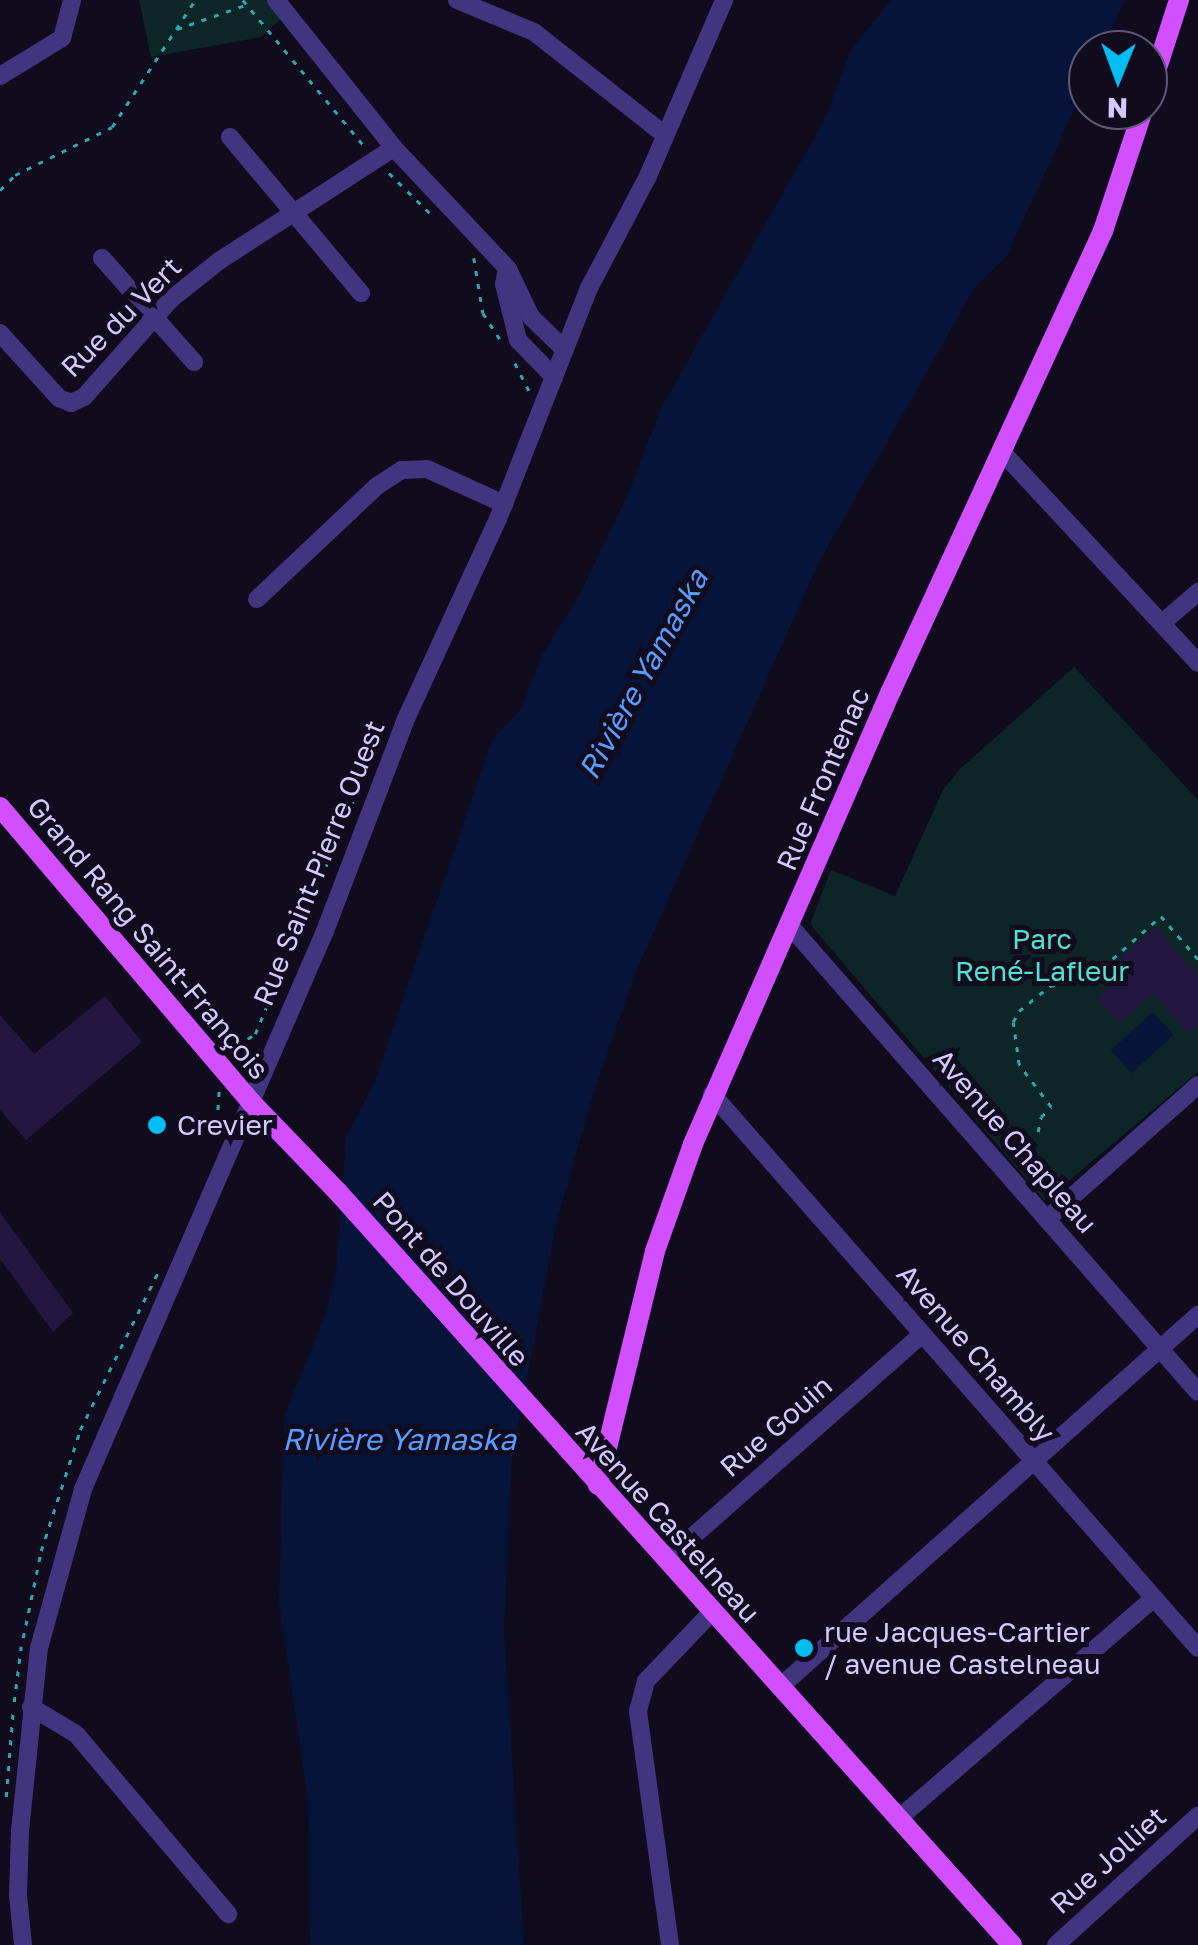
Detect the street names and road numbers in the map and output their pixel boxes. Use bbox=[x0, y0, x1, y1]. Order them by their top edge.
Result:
street label: Rue du Vert bbox=[54, 250, 188, 384]
street label: Rue Frontenac bbox=[769, 682, 877, 876]
street label: Rue Saint-Pierre Ouest bbox=[246, 715, 392, 1011]
street label: Grand Rang Saint-François bbox=[20, 790, 276, 1086]
street label: Avenue Chapleau bbox=[926, 1042, 1104, 1240]
street label: Pont de Douville bbox=[366, 1185, 536, 1373]
street label: Avenue Chambly bbox=[890, 1257, 1062, 1449]
street label: Rue Gouin bbox=[713, 1368, 839, 1484]
street label: Avenue Castelneau bbox=[569, 1415, 767, 1629]
street label: Rue Jolliet bbox=[1043, 1799, 1173, 1921]

